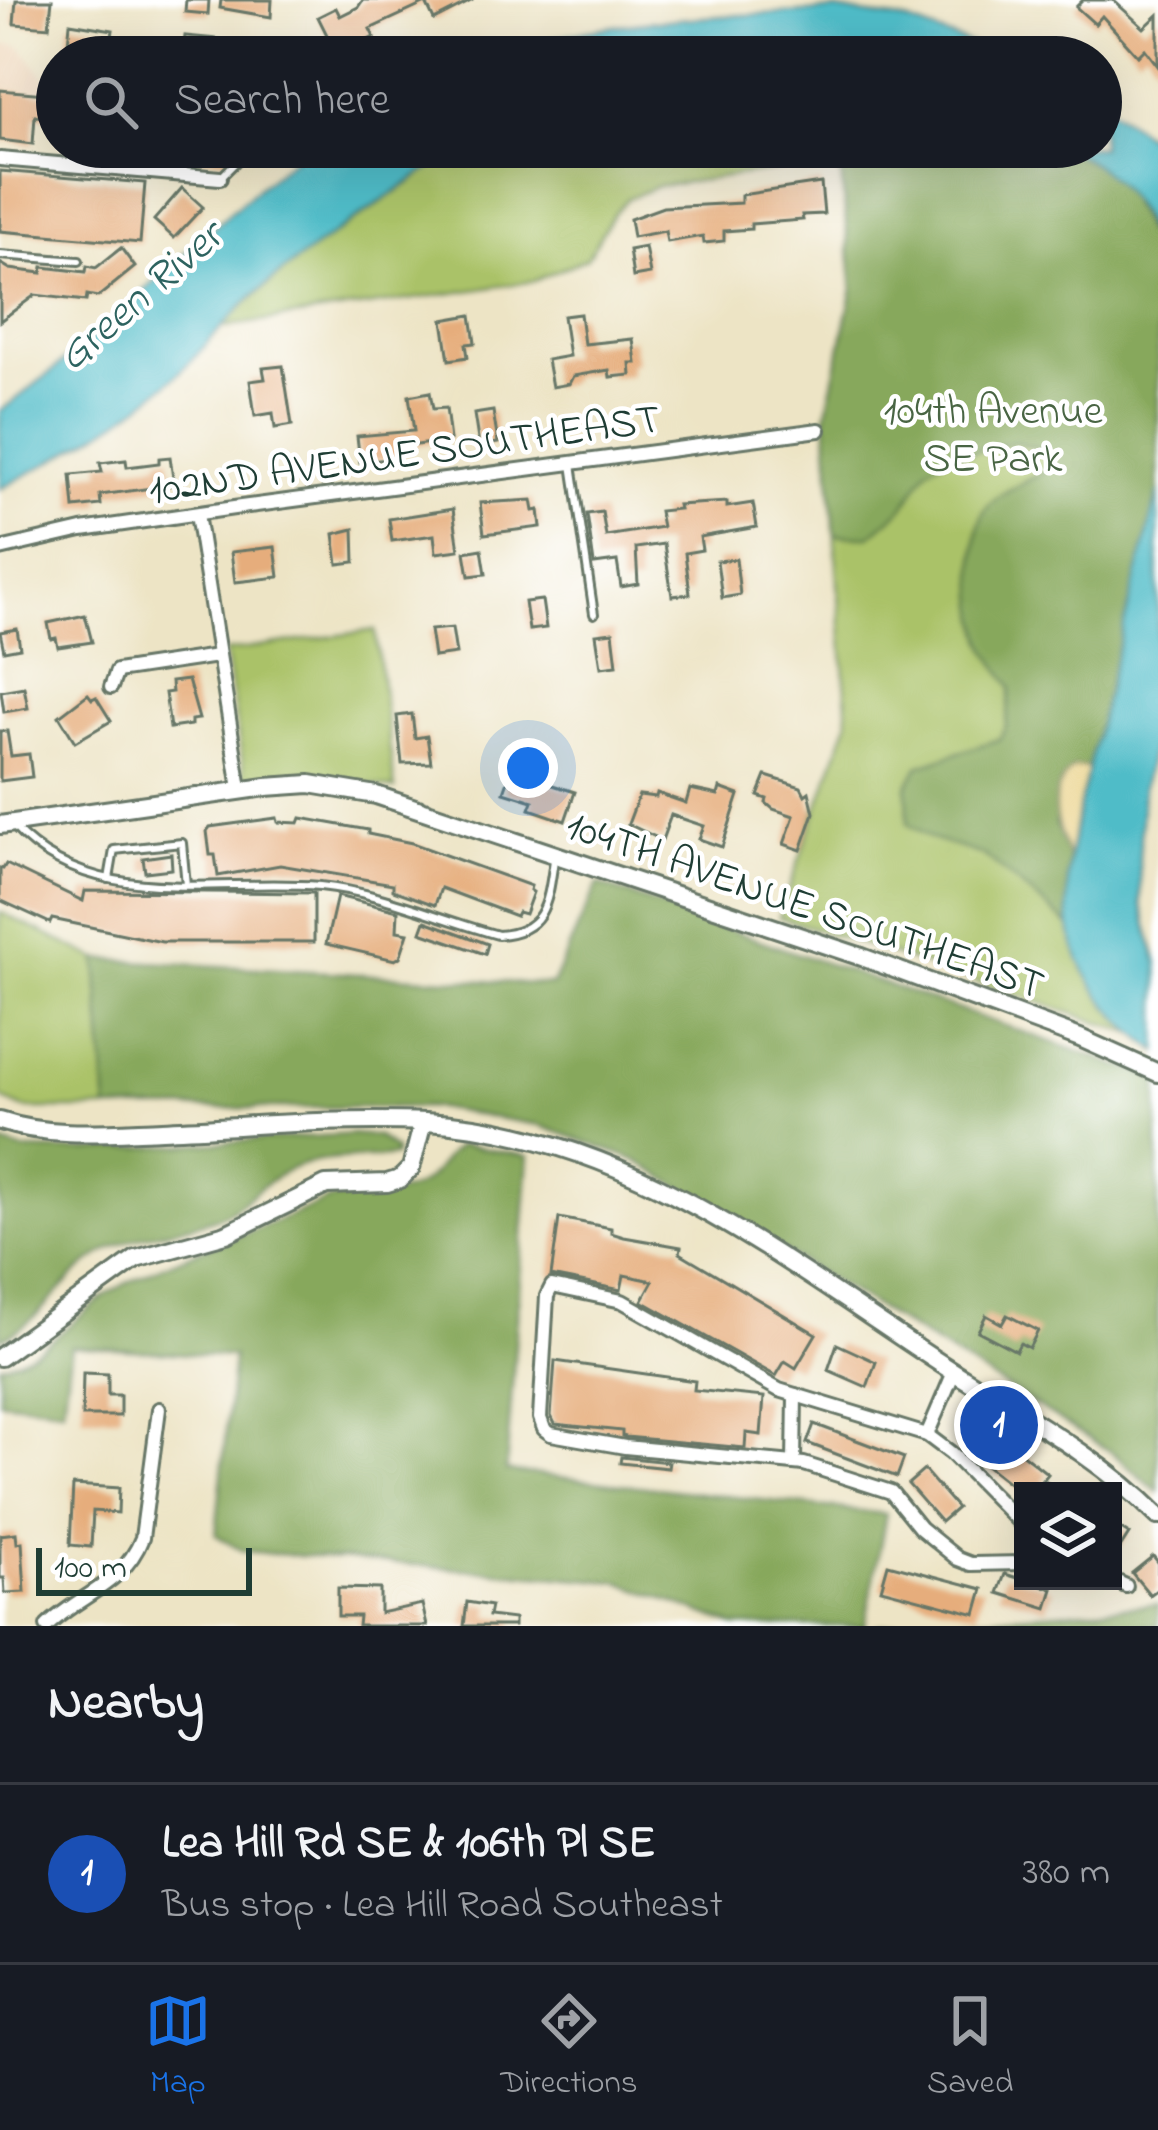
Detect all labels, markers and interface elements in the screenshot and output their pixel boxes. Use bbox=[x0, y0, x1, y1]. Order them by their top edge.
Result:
search box bbox=[36, 36, 1122, 168]
icon: search bbox=[78, 69, 144, 135]
text: Search here bbox=[174, 69, 390, 135]
water label: Green River bbox=[43, 203, 243, 389]
park label: 104th Avenue SE Park bbox=[884, 382, 1103, 491]
street label: 102ND AVENUE SOUTHEAST bbox=[145, 390, 664, 523]
your location bbox=[498, 738, 558, 798]
street label: 104TH AVENUE SOUTHEAST bbox=[557, 797, 1052, 1018]
pin: 1 bbox=[960, 1380, 1038, 1470]
map controls bbox=[1014, 1482, 1122, 1590]
button: layers bbox=[1014, 1482, 1122, 1590]
scale bar bbox=[36, 1542, 252, 1595]
text: 100 m bbox=[54, 1545, 127, 1593]
text: Nearby bbox=[48, 1667, 204, 1742]
text: Lea Hill Rd SE & 106th Pl SE bbox=[162, 1812, 655, 1878]
text: 1 bbox=[81, 1845, 93, 1902]
text: 380 m bbox=[1022, 1845, 1110, 1902]
text: Bus stop · Lea Hill Road Southeast bbox=[162, 1878, 723, 1935]
tab: Map bbox=[145, 1988, 211, 2108]
tab: Directions bbox=[500, 1988, 638, 2108]
tab: Saved bbox=[927, 1988, 1013, 2108]

